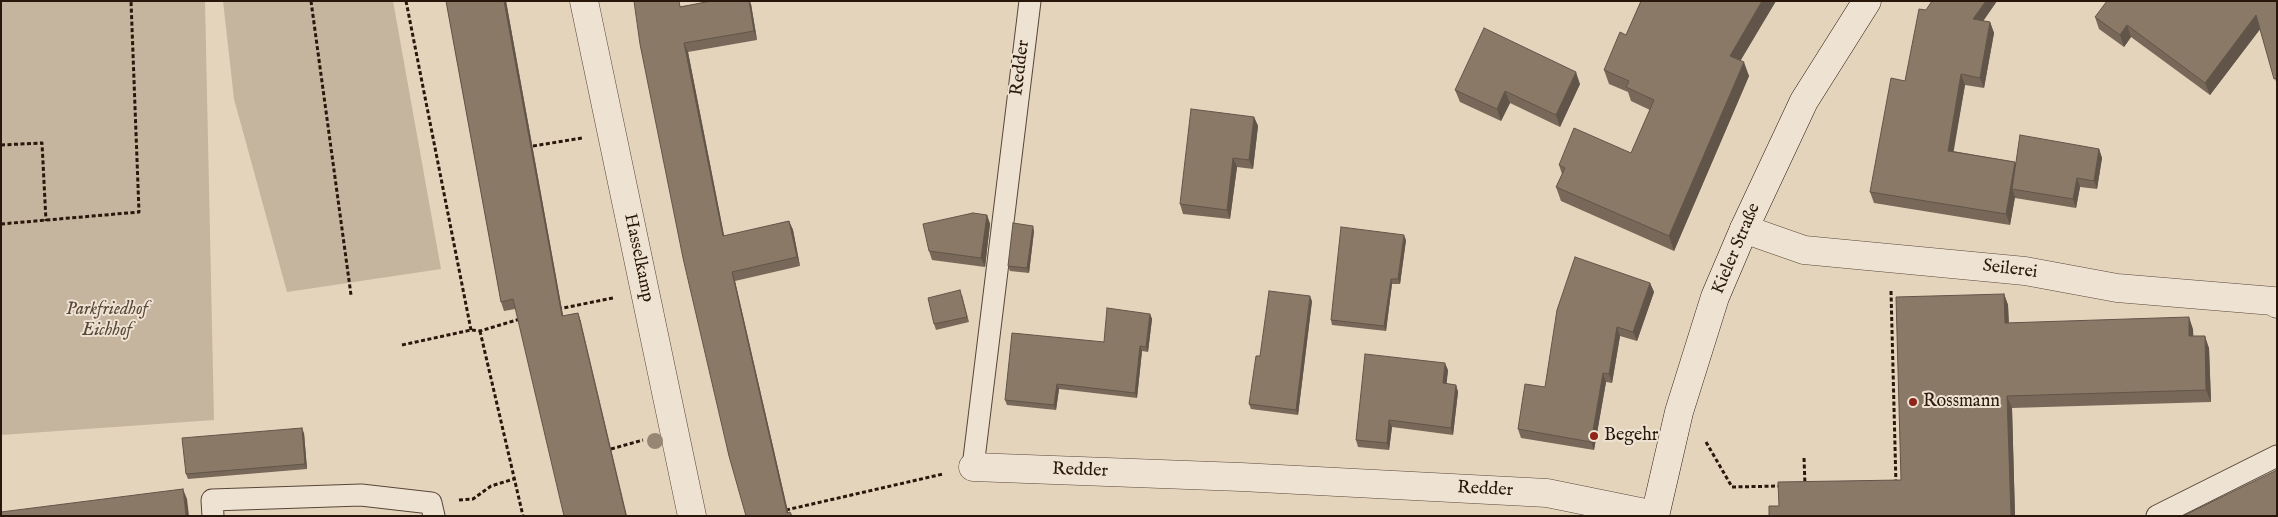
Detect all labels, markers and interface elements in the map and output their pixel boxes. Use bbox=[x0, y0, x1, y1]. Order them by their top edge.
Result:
street label: Redder bbox=[1007, 39, 1035, 97]
street label: Kieler Straße bbox=[1708, 200, 1766, 298]
street label: Hasselkamp bbox=[618, 212, 658, 304]
street label: Seilerei bbox=[1981, 256, 2039, 284]
park label: Parkfriedhof Eichhof bbox=[66, 299, 148, 342]
place label: Rossmann bbox=[1923, 391, 2000, 413]
marker: Rossmann bbox=[1907, 396, 1919, 408]
place label: Begehr bbox=[1604, 425, 1658, 447]
marker: Begehr bbox=[1588, 430, 1600, 442]
street label: Redder bbox=[1052, 459, 1108, 483]
street label: Redder bbox=[1457, 478, 1513, 502]

